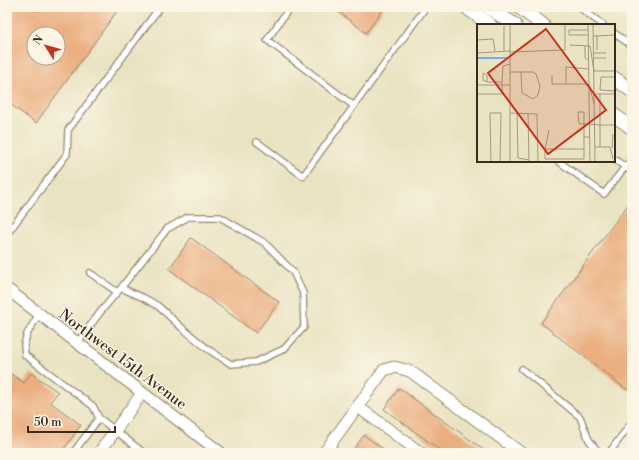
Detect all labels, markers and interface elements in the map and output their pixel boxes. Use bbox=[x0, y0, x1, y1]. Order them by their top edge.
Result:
inset map bbox=[477, 24, 615, 162]
north arrow bbox=[26, 26, 66, 66]
text: N bbox=[31, 33, 47, 48]
street label: Northwest 15th Avenue bbox=[55, 305, 190, 414]
scale bar bbox=[28, 408, 115, 434]
text: 50 m bbox=[34, 415, 62, 430]

